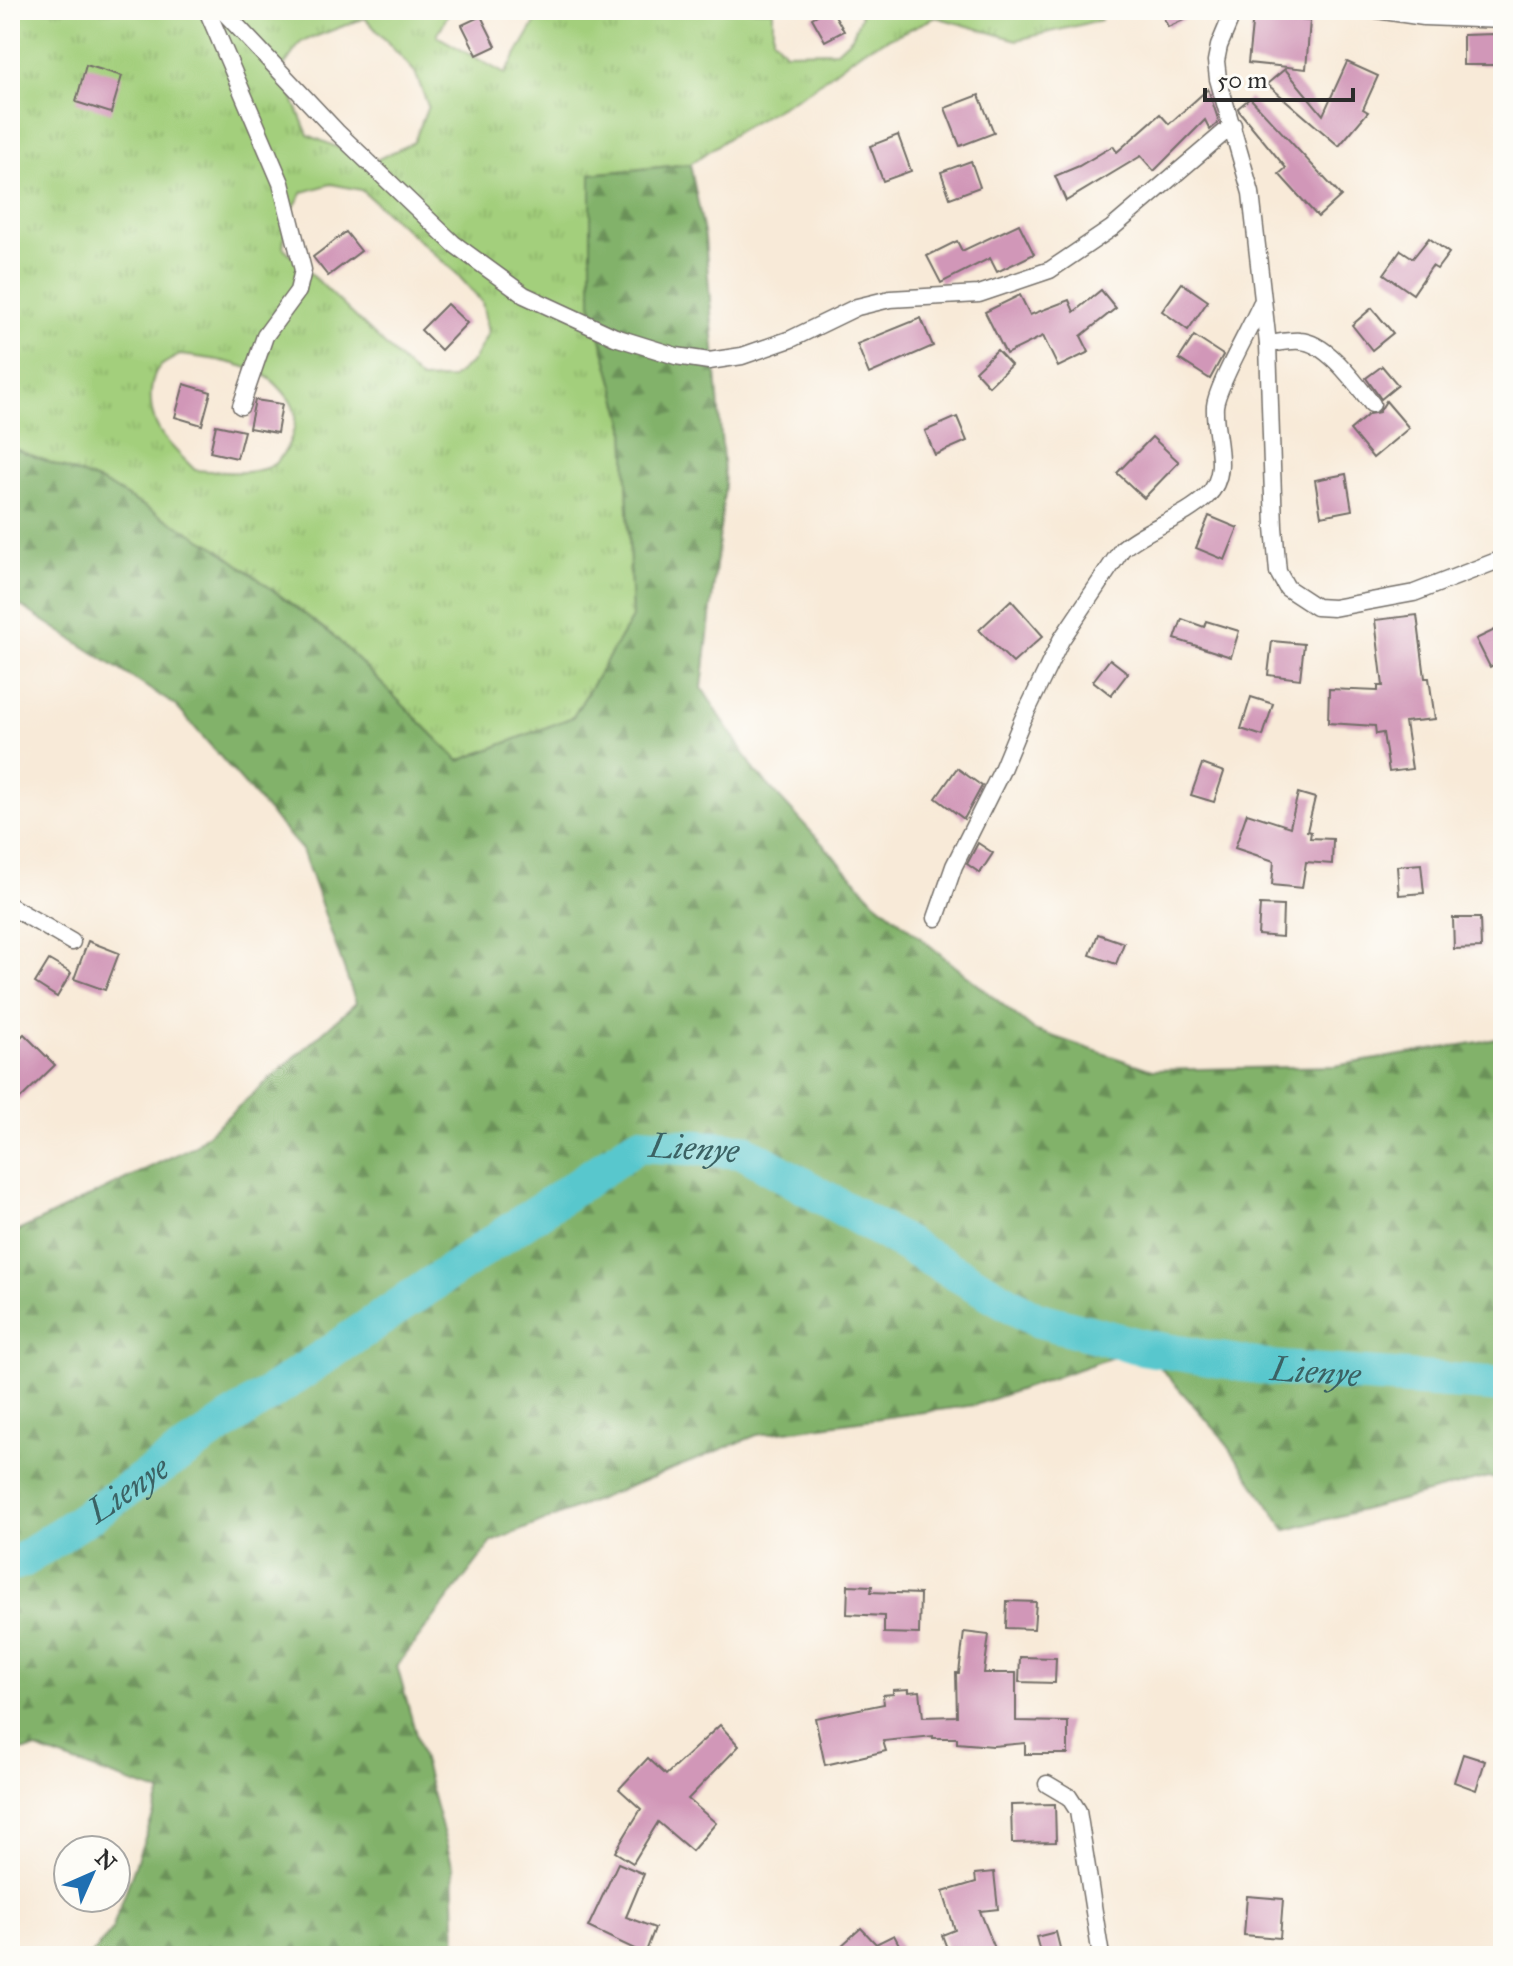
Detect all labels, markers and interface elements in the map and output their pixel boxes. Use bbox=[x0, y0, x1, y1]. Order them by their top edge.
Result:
scale bar bbox=[1205, 52, 1353, 102]
text: 50 m bbox=[1217, 65, 1267, 95]
water label: Lienye bbox=[646, 1124, 742, 1171]
water label: Lienye bbox=[1267, 1348, 1363, 1395]
water label: Lienye bbox=[77, 1446, 178, 1533]
north arrow bbox=[52, 1834, 132, 1914]
text: N bbox=[90, 1844, 122, 1877]

